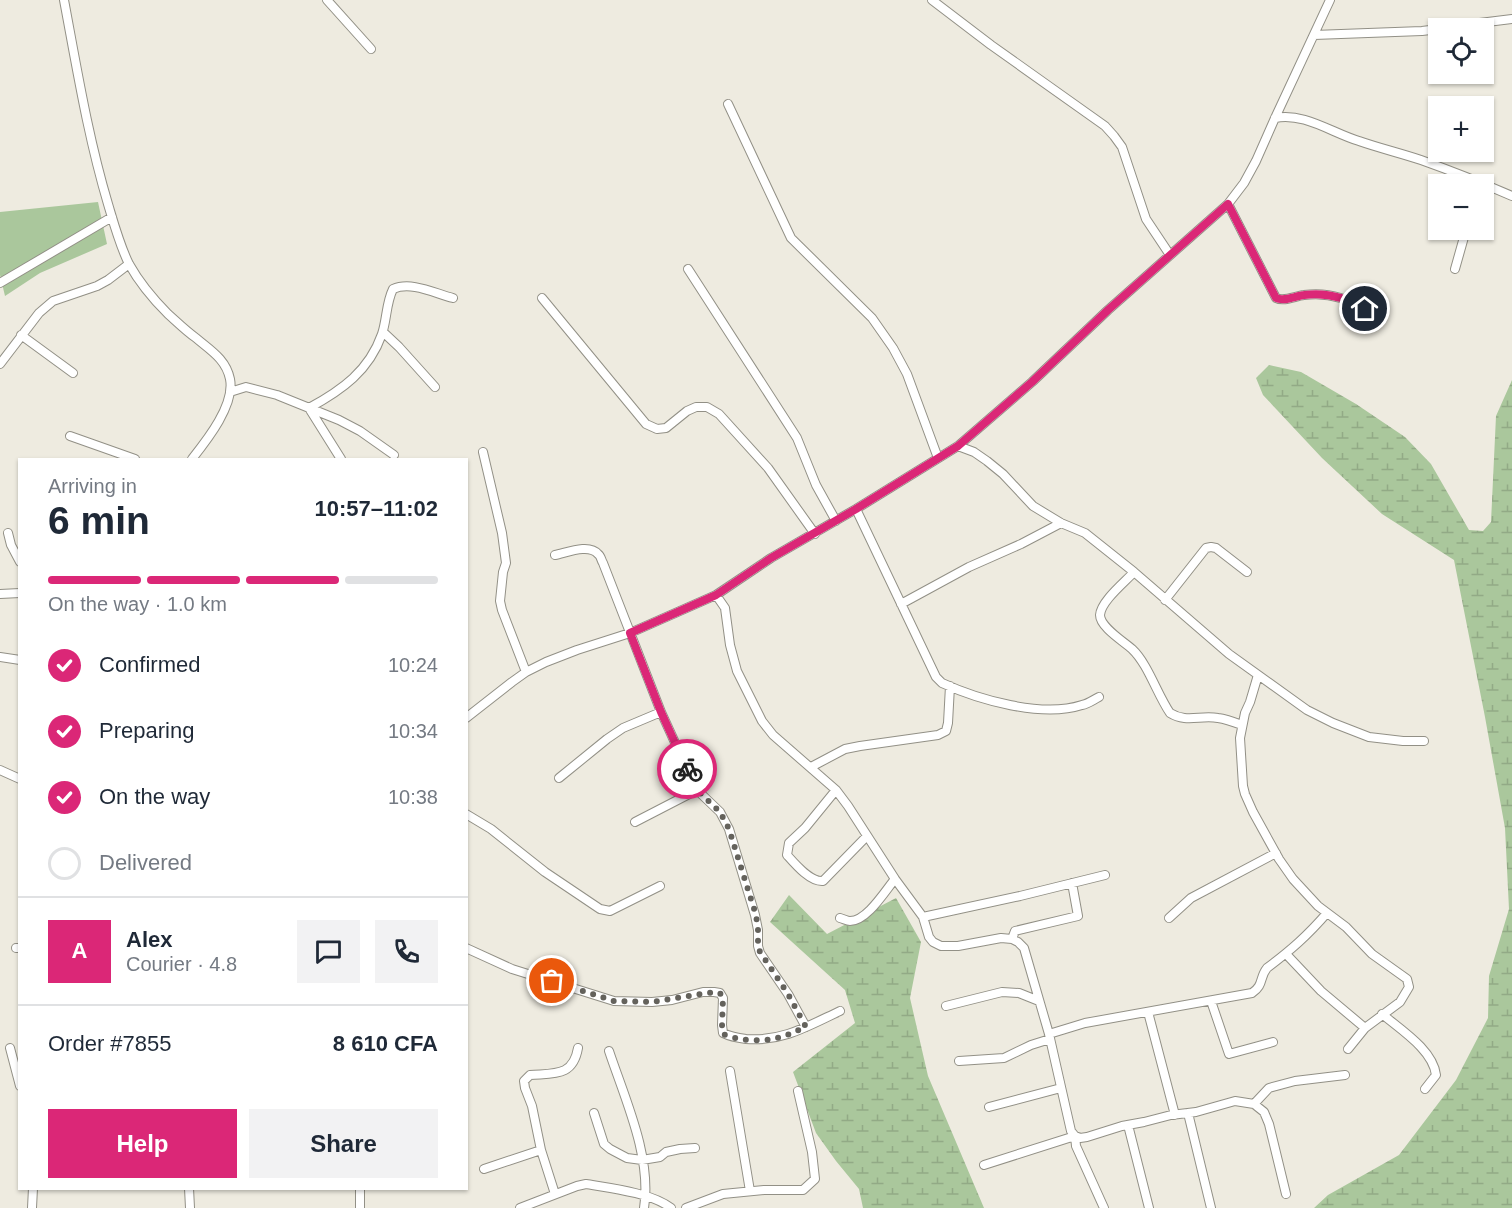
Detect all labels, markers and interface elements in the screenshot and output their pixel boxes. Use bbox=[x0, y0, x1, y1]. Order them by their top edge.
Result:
map controls bbox=[1428, 18, 1494, 240]
button: locate bbox=[1428, 18, 1494, 84]
button: + bbox=[1428, 96, 1494, 162]
button: − bbox=[1428, 174, 1494, 240]
pin bbox=[1339, 283, 1390, 334]
icon: home bbox=[1348, 292, 1381, 325]
text: Arriving in bbox=[48, 475, 137, 497]
text: 10:57–11:02 bbox=[314, 496, 438, 521]
text: 6 min bbox=[48, 499, 150, 542]
text: On the way · 1.0 km bbox=[48, 593, 227, 615]
icon: check bbox=[48, 649, 81, 682]
text: Confirmed bbox=[99, 652, 200, 677]
text: 10:24 bbox=[388, 654, 438, 676]
icon: check bbox=[48, 715, 81, 748]
text: Preparing bbox=[99, 718, 194, 743]
text: 10:34 bbox=[388, 720, 438, 742]
courier bbox=[657, 739, 717, 799]
icon: bike bbox=[671, 753, 704, 786]
icon: check bbox=[48, 781, 81, 814]
text: On the way bbox=[99, 784, 210, 809]
text: 10:38 bbox=[388, 786, 438, 808]
text: Delivered bbox=[99, 850, 192, 875]
button: chat bbox=[297, 920, 360, 983]
button: phone bbox=[375, 920, 438, 983]
text: Alex bbox=[126, 927, 172, 952]
text: A bbox=[72, 938, 87, 963]
text: Courier · 4.8 bbox=[126, 953, 237, 975]
pin bbox=[526, 955, 577, 1006]
icon: bag bbox=[535, 964, 568, 997]
text: Order #7855 bbox=[48, 1031, 172, 1056]
text: 8 610 CFA bbox=[333, 1031, 438, 1056]
button: Help bbox=[48, 1109, 237, 1178]
button: Share bbox=[249, 1109, 438, 1178]

